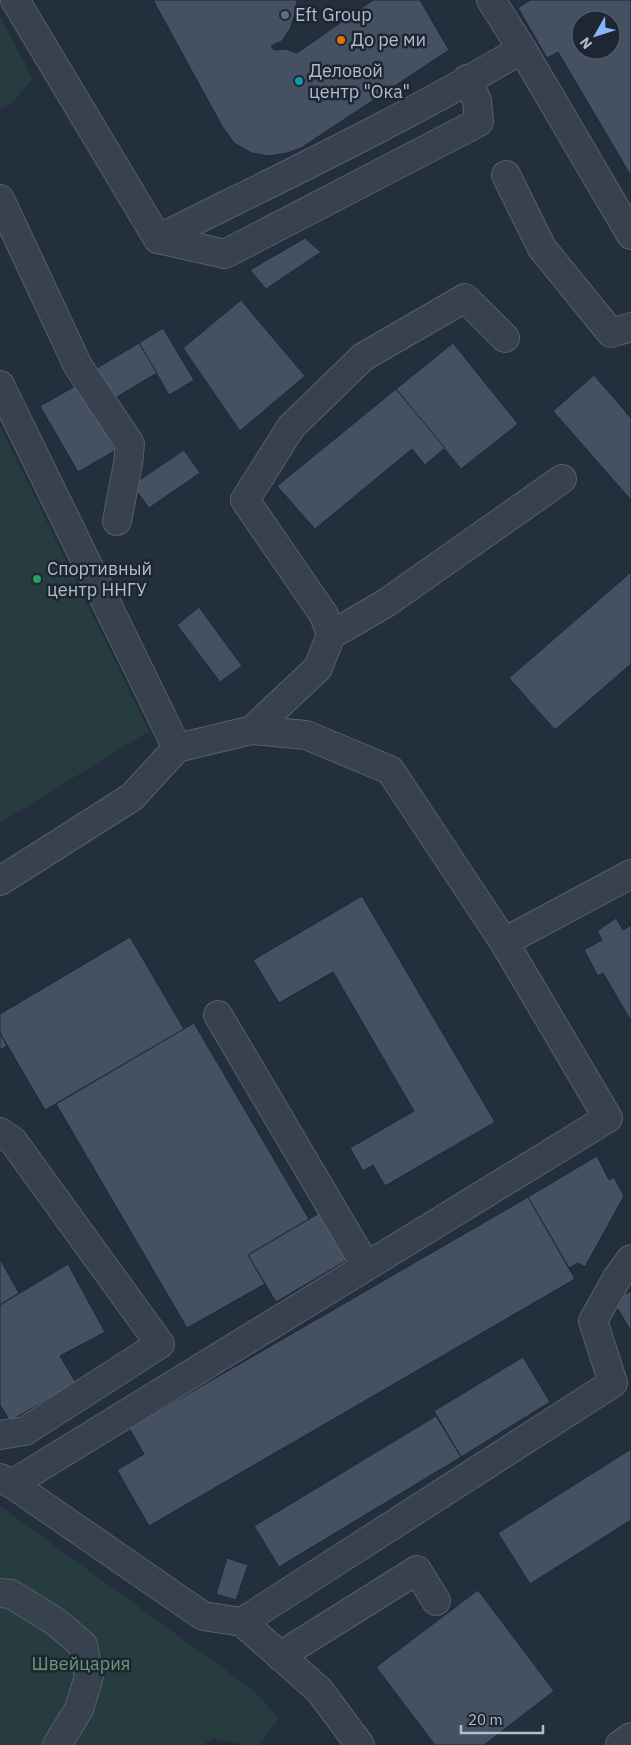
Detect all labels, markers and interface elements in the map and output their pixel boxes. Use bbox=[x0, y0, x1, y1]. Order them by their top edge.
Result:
place label: Eft Group bbox=[295, 3, 372, 26]
marker: Eft Group bbox=[279, 9, 291, 21]
north arrow bbox=[571, 10, 621, 60]
place label: До ре ми bbox=[351, 28, 426, 51]
marker: До ре ми bbox=[335, 34, 347, 46]
text: N bbox=[576, 34, 596, 53]
place label: Деловой центр "Ока" bbox=[309, 59, 410, 103]
marker: Деловой центр "Ока" bbox=[293, 75, 305, 87]
place label: Спортивный центр ННГУ bbox=[47, 557, 152, 601]
marker: Спортивный центр ННГУ bbox=[31, 573, 43, 585]
park label: Швейцария bbox=[32, 1652, 130, 1675]
scale bar bbox=[461, 1702, 544, 1734]
text: 20 m bbox=[468, 1710, 503, 1729]

